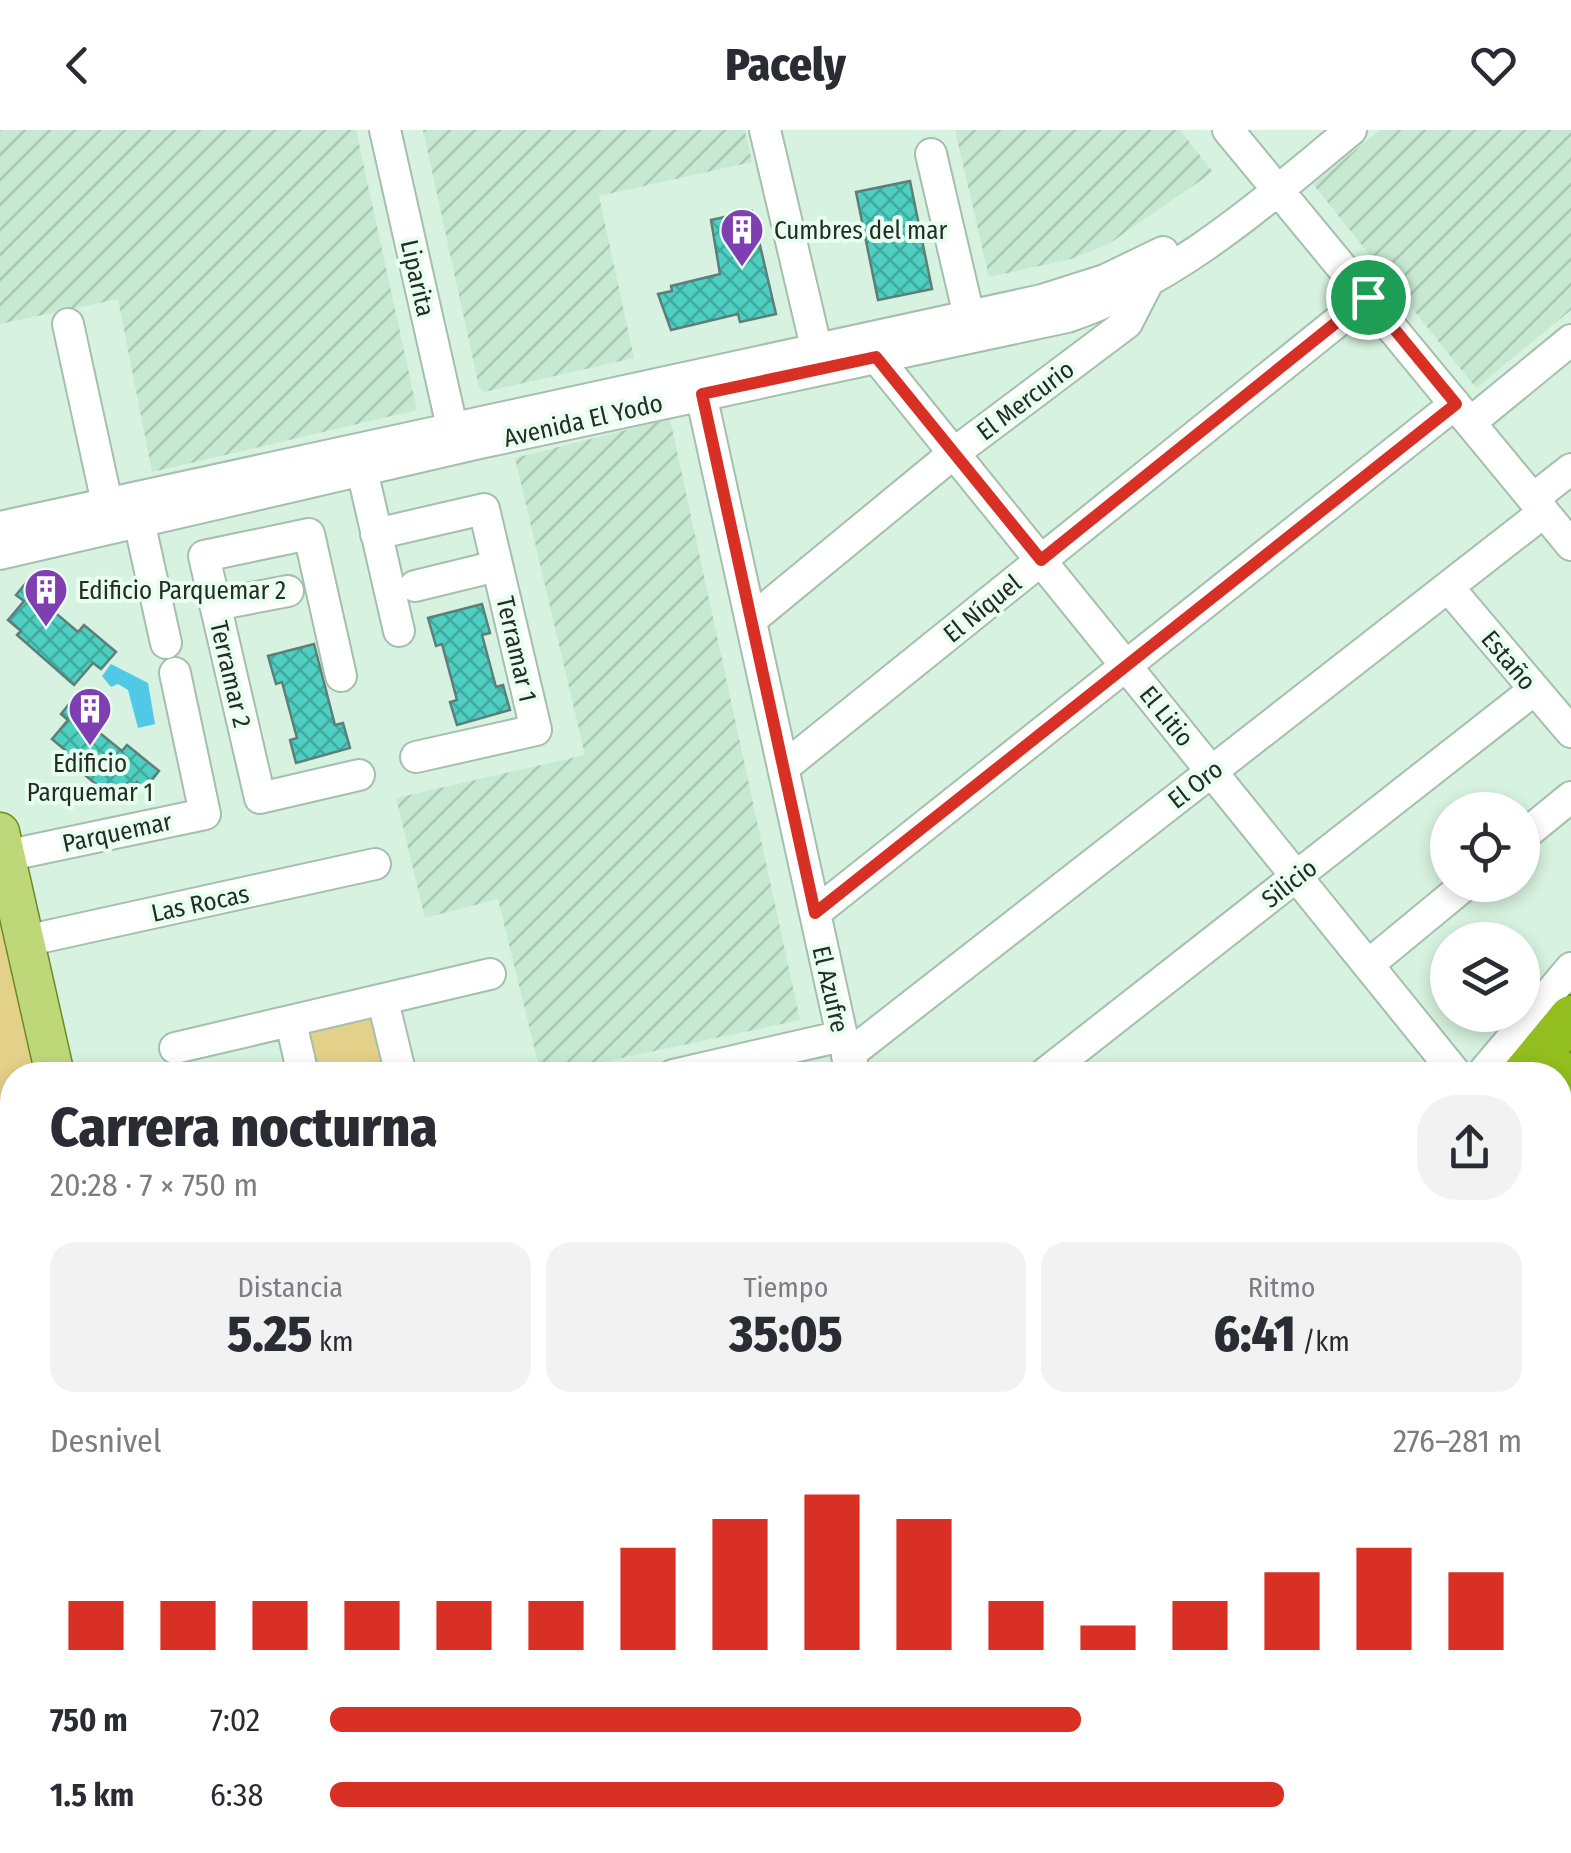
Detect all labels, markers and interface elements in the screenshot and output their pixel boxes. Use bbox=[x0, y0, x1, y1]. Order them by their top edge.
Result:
icon: back bbox=[50, 38, 105, 93]
text: Pacely bbox=[725, 38, 846, 92]
icon: heart bbox=[1466, 38, 1521, 93]
building icon: Cumbres del mar bbox=[719, 207, 765, 268]
place label: Cumbres del mar bbox=[774, 216, 948, 246]
street label: Liparita bbox=[394, 237, 440, 320]
pin bbox=[1326, 255, 1411, 340]
icon: arrive bbox=[1341, 270, 1396, 325]
street label: El Mercurio bbox=[971, 355, 1080, 447]
street label: Avenida El Yodo bbox=[501, 388, 666, 454]
building icon: Edificio Parquemar 2 bbox=[23, 567, 69, 628]
street label: El Níquel bbox=[938, 568, 1028, 649]
place label: Edificio Parquemar 2 bbox=[78, 576, 286, 606]
street label: Terramar 1 bbox=[489, 594, 543, 705]
street label: Terramar 2 bbox=[203, 618, 257, 730]
street label: Estaño bbox=[1475, 625, 1542, 697]
street label: El Litio bbox=[1133, 680, 1200, 753]
building icon: Edificio Parquemar 1 bbox=[67, 686, 113, 747]
place label: Edificio Parquemar 1 bbox=[27, 749, 153, 808]
street label: El Oro bbox=[1162, 754, 1229, 815]
map controls bbox=[1430, 792, 1540, 1032]
button: locate bbox=[1430, 792, 1540, 902]
street label: Parquemar bbox=[60, 807, 175, 859]
street label: Silicio bbox=[1256, 853, 1323, 915]
street label: Las Rocas bbox=[149, 879, 252, 929]
button: layers bbox=[1430, 922, 1540, 1032]
street label: El Azufre bbox=[806, 943, 855, 1035]
text: Carrera nocturna bbox=[50, 1095, 438, 1161]
button: share bbox=[1417, 1095, 1522, 1200]
text: 20:28 · 7 × 750 m bbox=[50, 1166, 258, 1204]
text: Distancia bbox=[238, 1271, 343, 1304]
text: Tiempo bbox=[743, 1271, 829, 1304]
text: Ritmo bbox=[1248, 1271, 1316, 1304]
text: 5.25 bbox=[227, 1304, 312, 1364]
text: 35:05 bbox=[729, 1304, 843, 1364]
text: 6:41 bbox=[1213, 1304, 1296, 1364]
text: km bbox=[312, 1325, 353, 1358]
text: /km bbox=[1296, 1325, 1350, 1358]
text: Desnivel bbox=[50, 1422, 161, 1460]
text: 276–281 m bbox=[1393, 1422, 1522, 1460]
text: 750 m bbox=[50, 1701, 128, 1739]
text: 7:02 bbox=[210, 1701, 260, 1739]
text: 1.5 km bbox=[50, 1776, 134, 1814]
text: 6:38 bbox=[210, 1776, 263, 1814]

